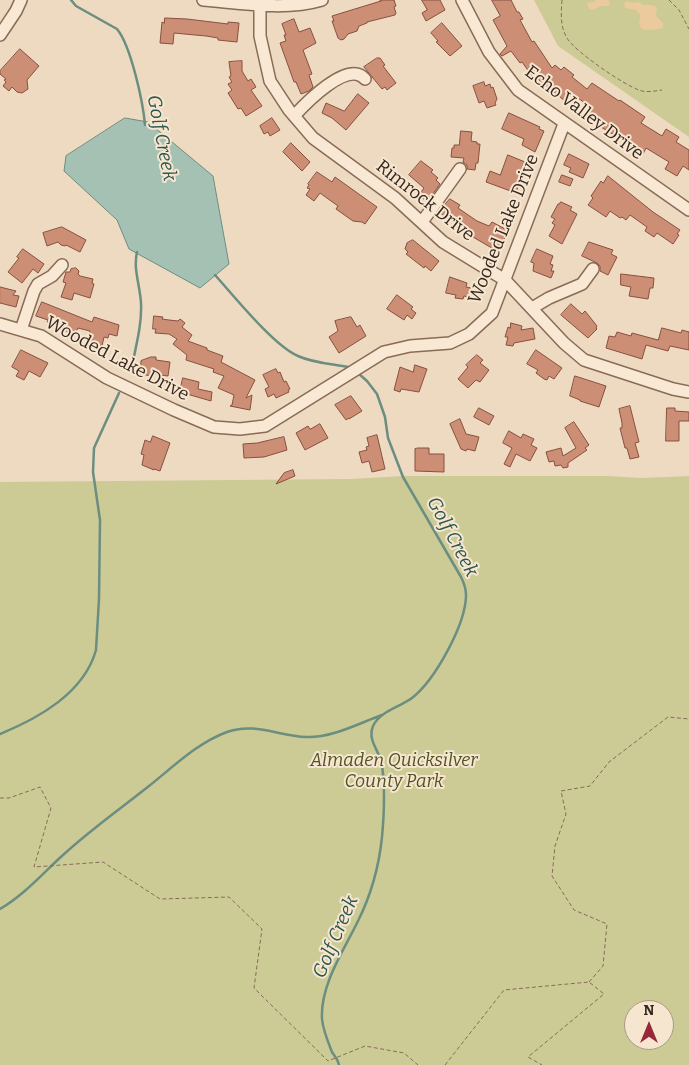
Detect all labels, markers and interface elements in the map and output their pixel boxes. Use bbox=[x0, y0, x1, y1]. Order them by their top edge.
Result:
street label: Echo Valley Drive bbox=[520, 61, 648, 165]
water label: Golf Creek bbox=[141, 93, 181, 183]
street label: Wooded Lake Drive bbox=[464, 151, 544, 307]
street label: Rimrock Drive bbox=[371, 156, 479, 246]
street label: Wooded Lake Drive bbox=[41, 312, 193, 406]
water label: Golf Creek bbox=[421, 493, 483, 581]
park label: Almaden Quicksilver County Park bbox=[310, 750, 478, 792]
water label: Golf Creek bbox=[308, 892, 364, 982]
north arrow bbox=[624, 1000, 674, 1050]
text: N bbox=[644, 1002, 654, 1019]

